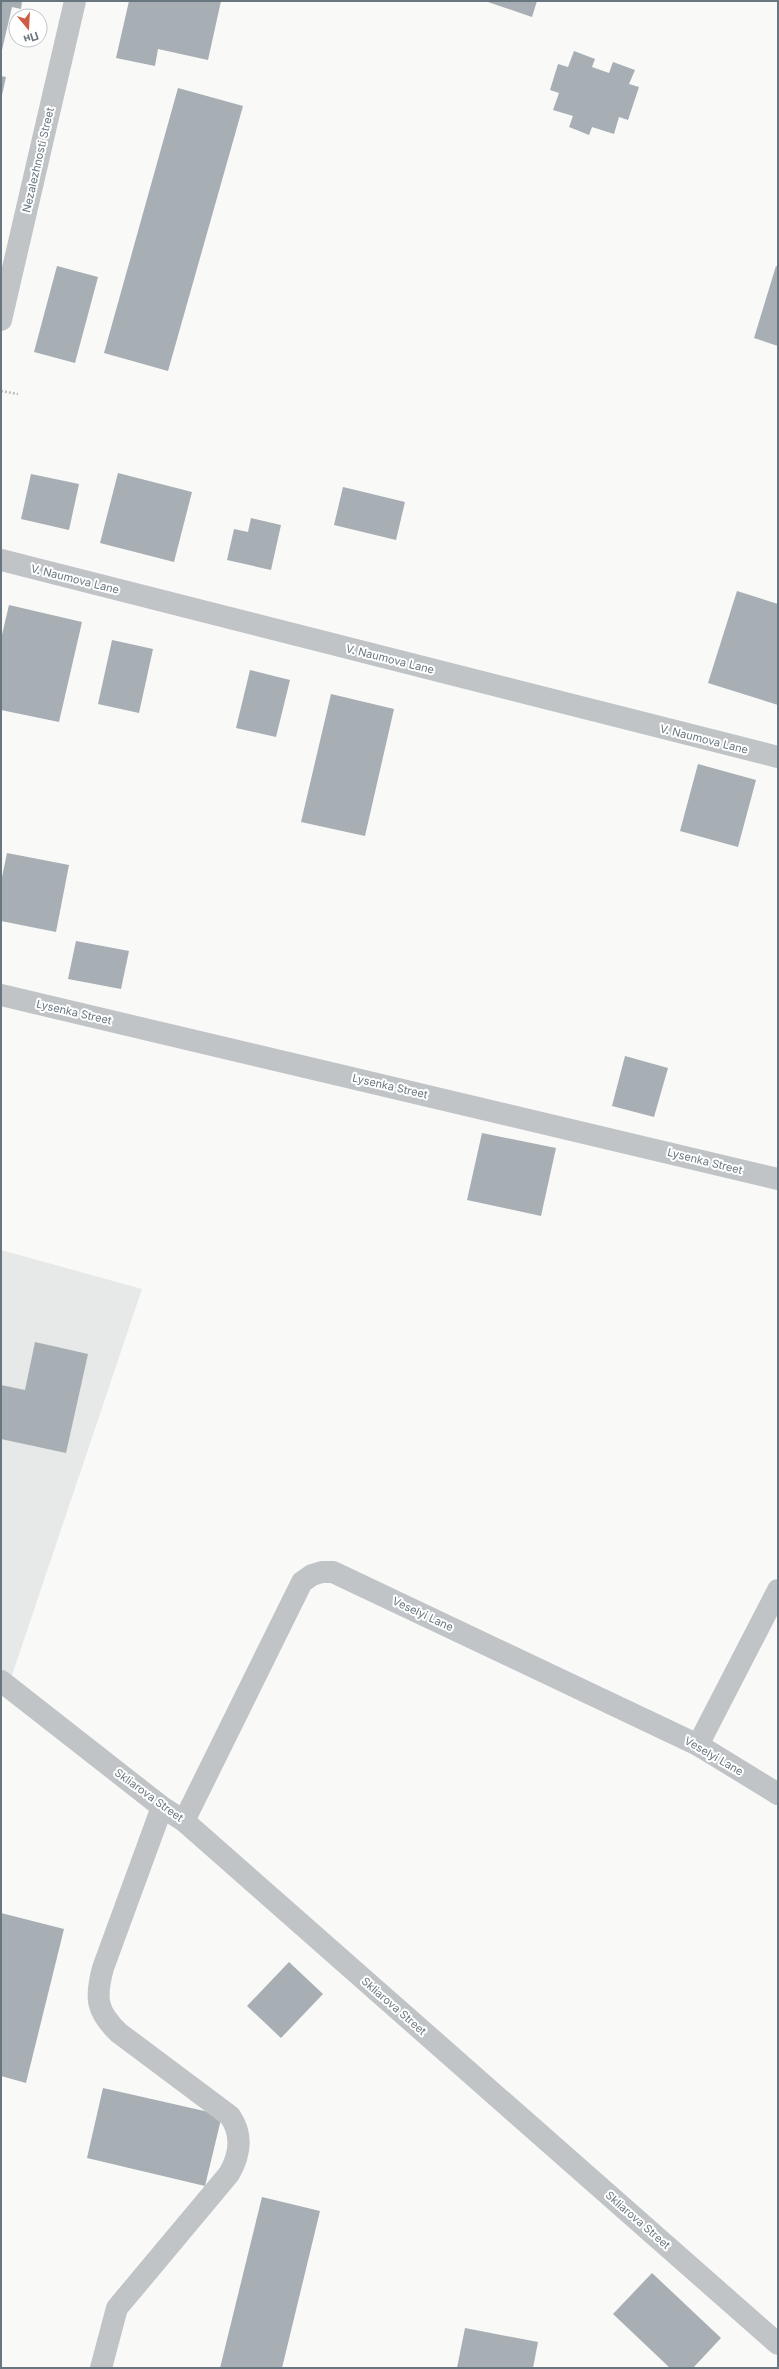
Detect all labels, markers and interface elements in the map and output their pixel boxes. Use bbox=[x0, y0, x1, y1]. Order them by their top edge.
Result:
north arrow bbox=[8, 8, 48, 48]
text: Пн bbox=[22, 29, 40, 47]
street label: Nezalezhnosti Street bbox=[19, 106, 57, 214]
street label: V. Naumova Lane bbox=[29, 561, 121, 597]
street label: V. Naumova Lane bbox=[344, 641, 436, 677]
street label: V. Naumova Lane bbox=[658, 721, 750, 757]
street label: Lysenka Street bbox=[35, 997, 113, 1028]
street label: Lysenka Street bbox=[351, 1071, 429, 1102]
street label: Lysenka Street bbox=[666, 1145, 744, 1177]
street label: Veselyi Lane bbox=[390, 1594, 456, 1634]
street label: Veselyi Lane bbox=[682, 1734, 746, 1778]
street label: Skliarova Street bbox=[112, 1765, 186, 1825]
street label: Skliarova Street bbox=[359, 1974, 430, 2038]
street label: Skliarova Street bbox=[603, 2188, 674, 2252]

